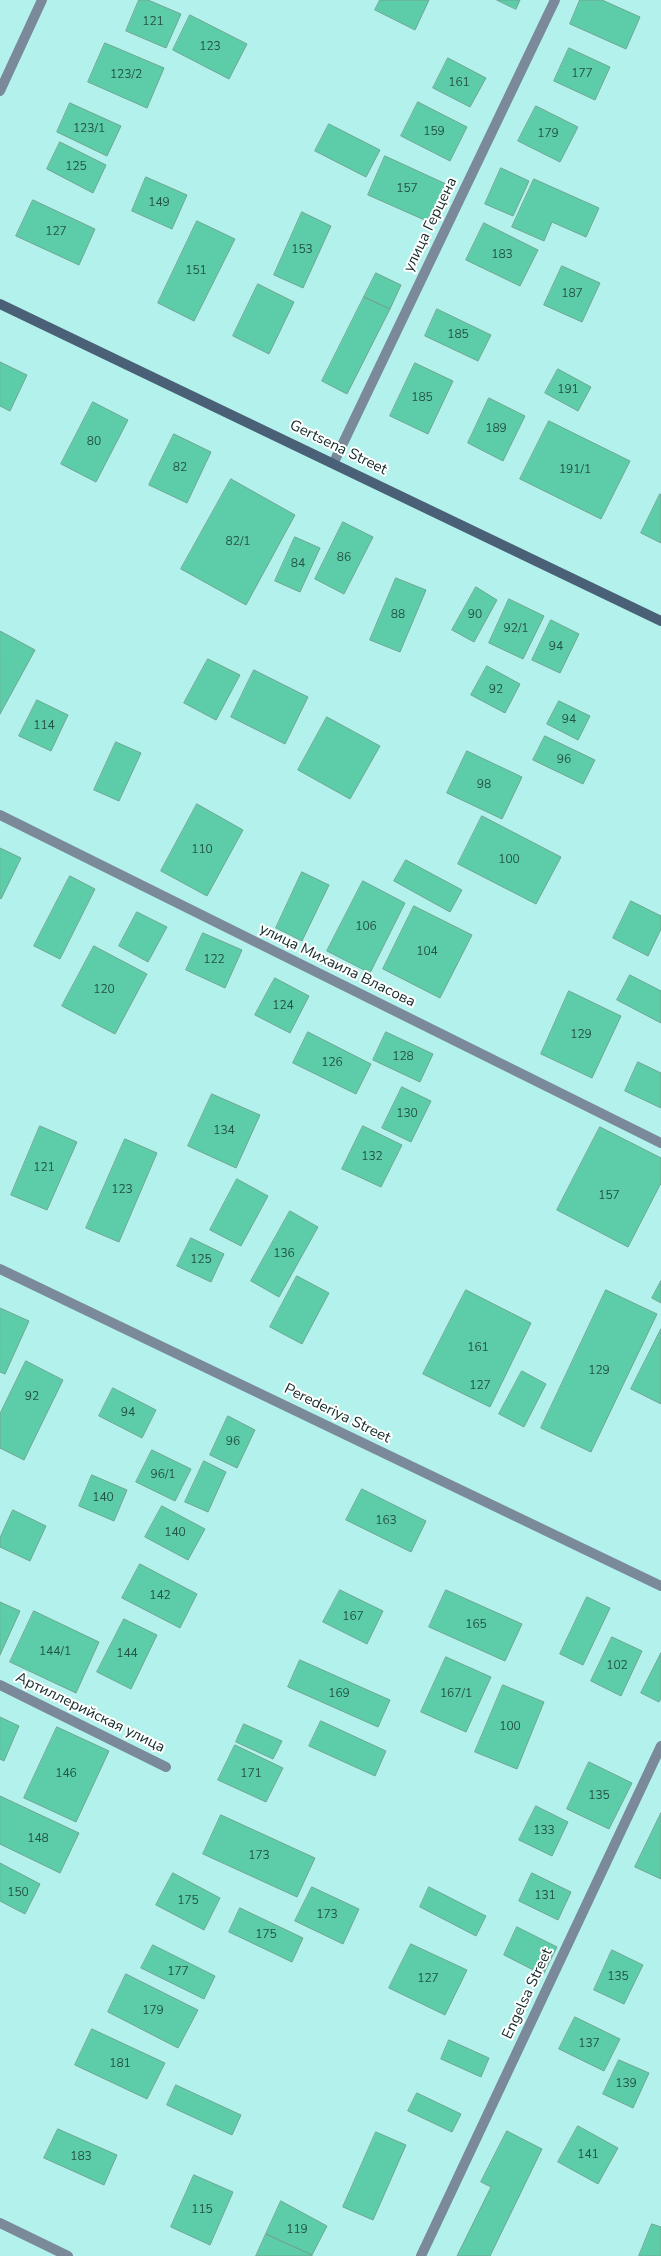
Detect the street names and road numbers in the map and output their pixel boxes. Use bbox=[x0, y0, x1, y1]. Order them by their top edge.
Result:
street label: улица Герцена bbox=[400, 175, 462, 275]
street label: Gertsena Street bbox=[286, 417, 390, 479]
street label: улица Михаила Власова bbox=[256, 920, 418, 1012]
street label: Perederiya Street bbox=[281, 1380, 393, 1448]
street label: Артиллерийская улица bbox=[12, 1669, 168, 1757]
street label: Engelsa Street bbox=[499, 1946, 557, 2042]

